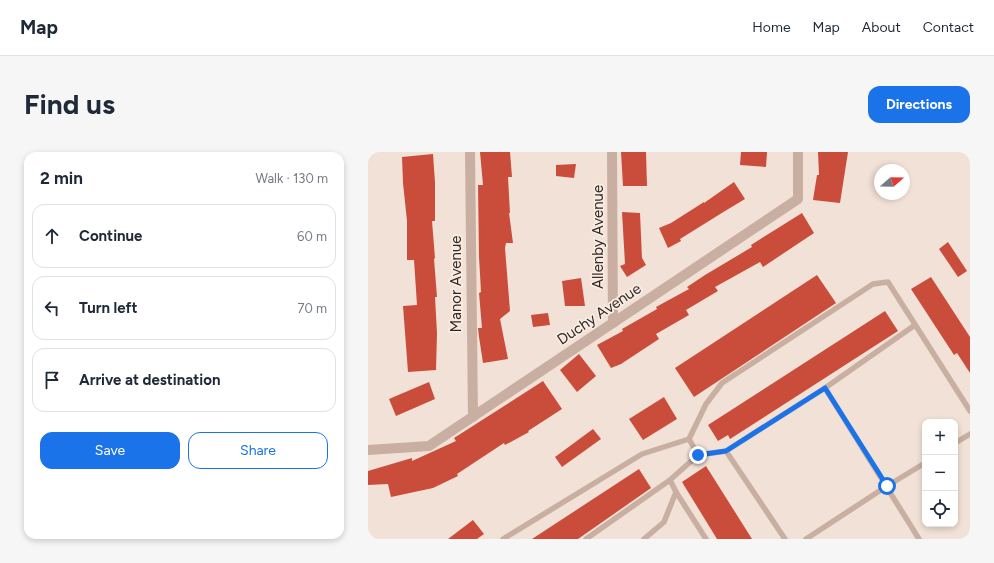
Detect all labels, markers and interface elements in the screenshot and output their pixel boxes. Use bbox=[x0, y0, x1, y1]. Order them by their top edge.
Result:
text: Map bbox=[20, 16, 58, 39]
text: Home bbox=[752, 19, 791, 36]
text: Map bbox=[813, 19, 840, 36]
text: About bbox=[862, 19, 901, 36]
text: Contact bbox=[923, 19, 974, 36]
button: Directions bbox=[868, 86, 970, 123]
text: Find us bbox=[24, 87, 115, 121]
north arrow bbox=[874, 164, 910, 200]
text: 2 min bbox=[40, 168, 83, 188]
text: Walk · 130 m bbox=[255, 171, 328, 186]
street label: Allenby Avenue bbox=[589, 185, 607, 289]
icon: ahead bbox=[41, 225, 63, 247]
text: Continue bbox=[79, 227, 142, 245]
text: 60 m bbox=[297, 229, 327, 244]
street label: Manor Avenue bbox=[447, 236, 465, 332]
street label: Duchy Avenue bbox=[554, 279, 644, 349]
icon: left bbox=[41, 297, 63, 319]
text: Turn left bbox=[79, 299, 137, 317]
text: 70 m bbox=[297, 301, 327, 316]
icon: arrive bbox=[41, 369, 63, 391]
text: Arrive at destination bbox=[79, 371, 220, 389]
map controls bbox=[922, 419, 958, 527]
button: + bbox=[922, 419, 958, 455]
button: Save bbox=[40, 432, 180, 469]
button: Share bbox=[188, 432, 328, 469]
route end bbox=[689, 446, 707, 464]
button: − bbox=[922, 455, 958, 491]
route start bbox=[878, 477, 896, 495]
button: locate bbox=[922, 491, 958, 527]

